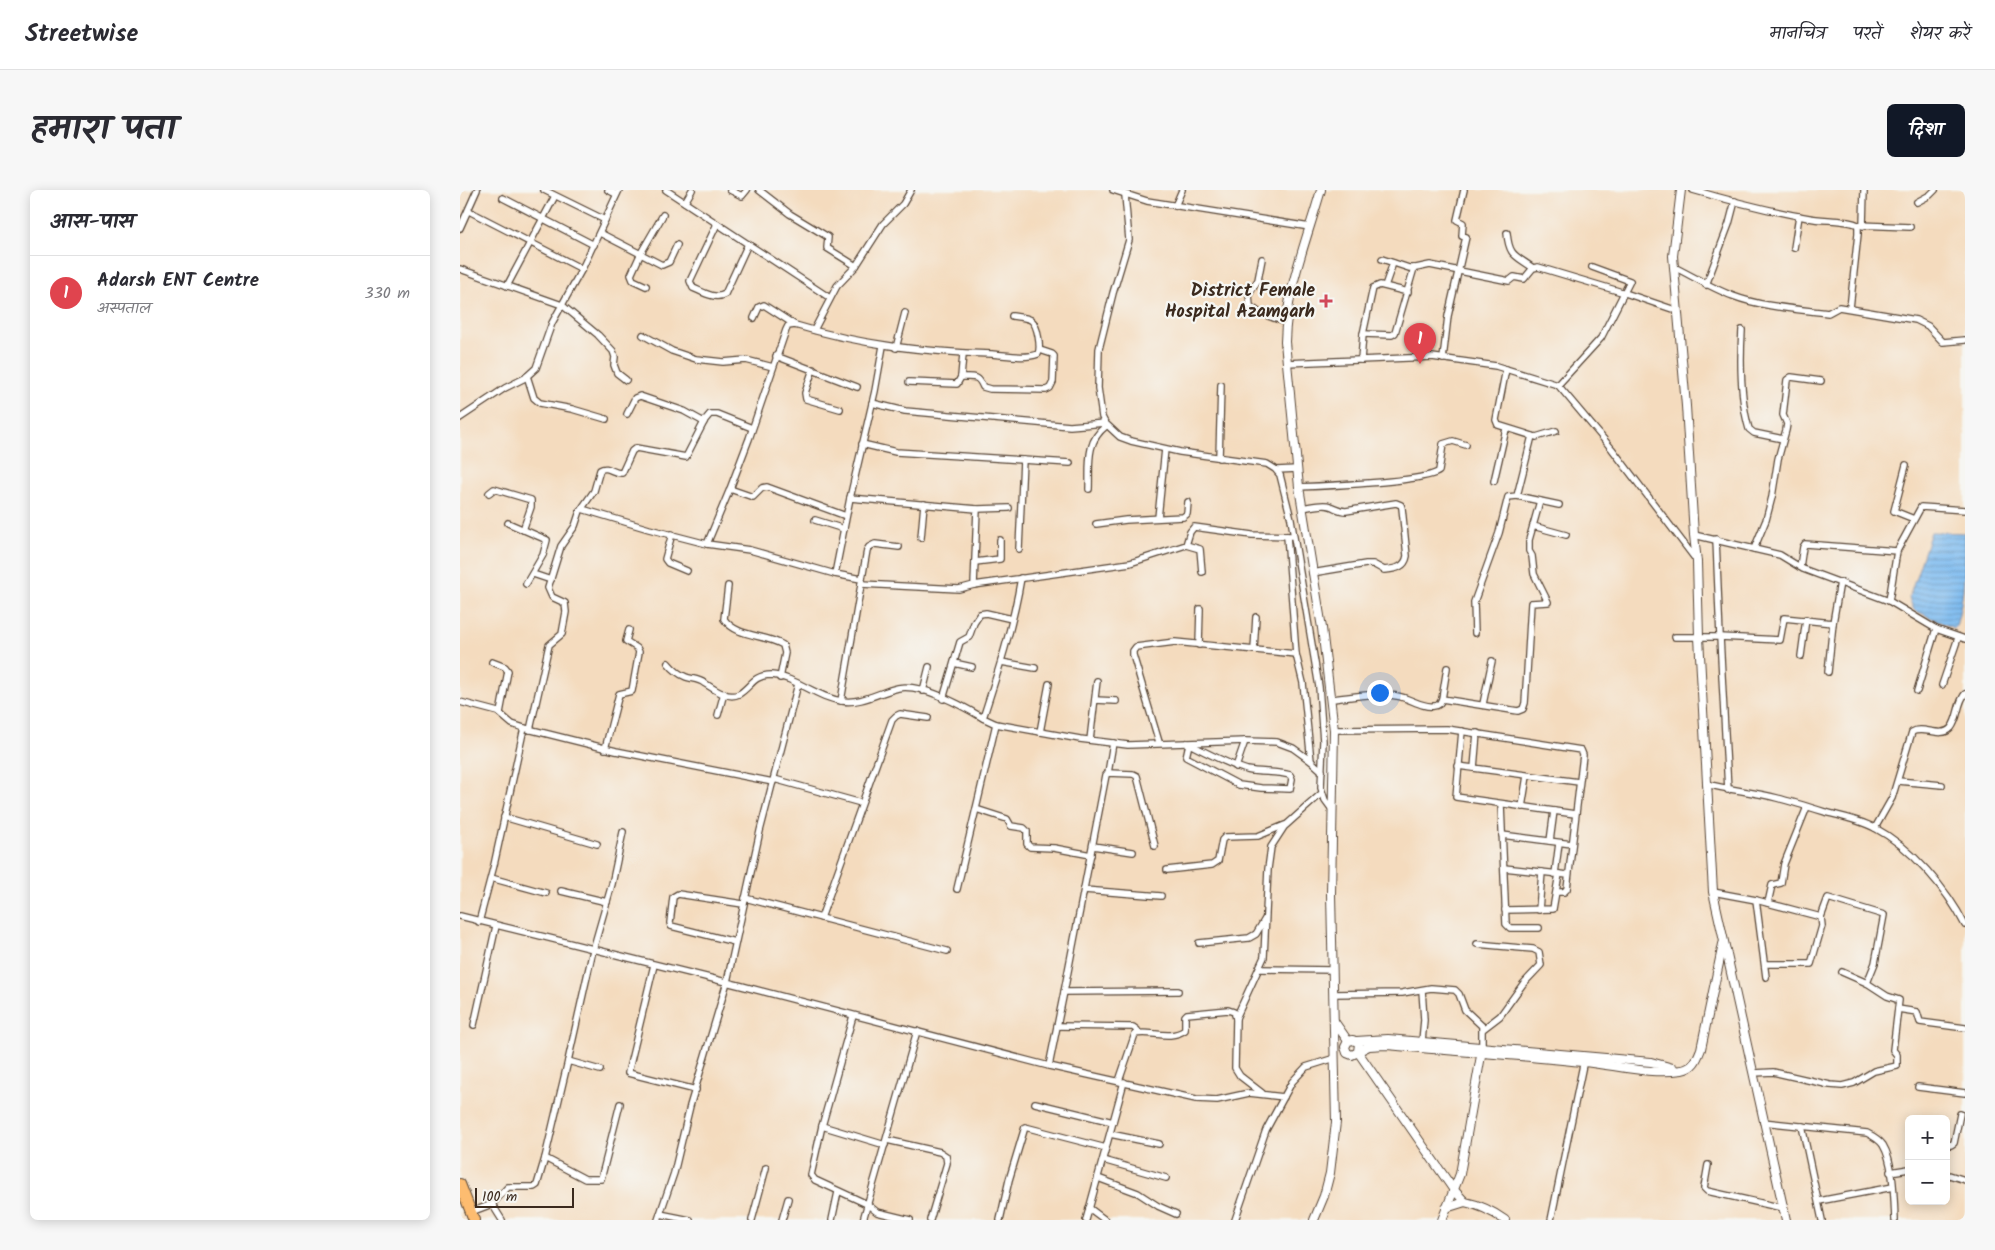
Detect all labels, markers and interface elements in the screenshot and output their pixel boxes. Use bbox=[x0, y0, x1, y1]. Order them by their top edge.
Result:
text: Streetwise bbox=[25, 15, 138, 54]
text: मानचित्र bbox=[1770, 20, 1826, 49]
text: परतें bbox=[1854, 20, 1881, 49]
text: शेयर करें bbox=[1909, 20, 1970, 49]
text: हमारा पता bbox=[30, 102, 176, 158]
button: दिशा bbox=[1887, 104, 1965, 157]
text: आस-पास bbox=[50, 206, 134, 239]
text: Adarsh ENT Centre bbox=[97, 266, 259, 296]
place label: District Female Hospital Azamgarh bbox=[1165, 277, 1315, 327]
text: 1 bbox=[64, 281, 68, 306]
text: 330 m bbox=[365, 281, 410, 306]
marker: District Female Hospital Azamgarh bbox=[1319, 294, 1333, 308]
text: अस्पताल bbox=[97, 296, 151, 321]
pin: 1 bbox=[1404, 323, 1436, 364]
your location bbox=[1367, 680, 1393, 706]
map controls bbox=[1905, 1115, 1950, 1205]
button: + bbox=[1905, 1115, 1950, 1160]
button: − bbox=[1905, 1160, 1950, 1205]
scale bar bbox=[475, 1185, 574, 1208]
text: 100 m bbox=[482, 1186, 517, 1208]

